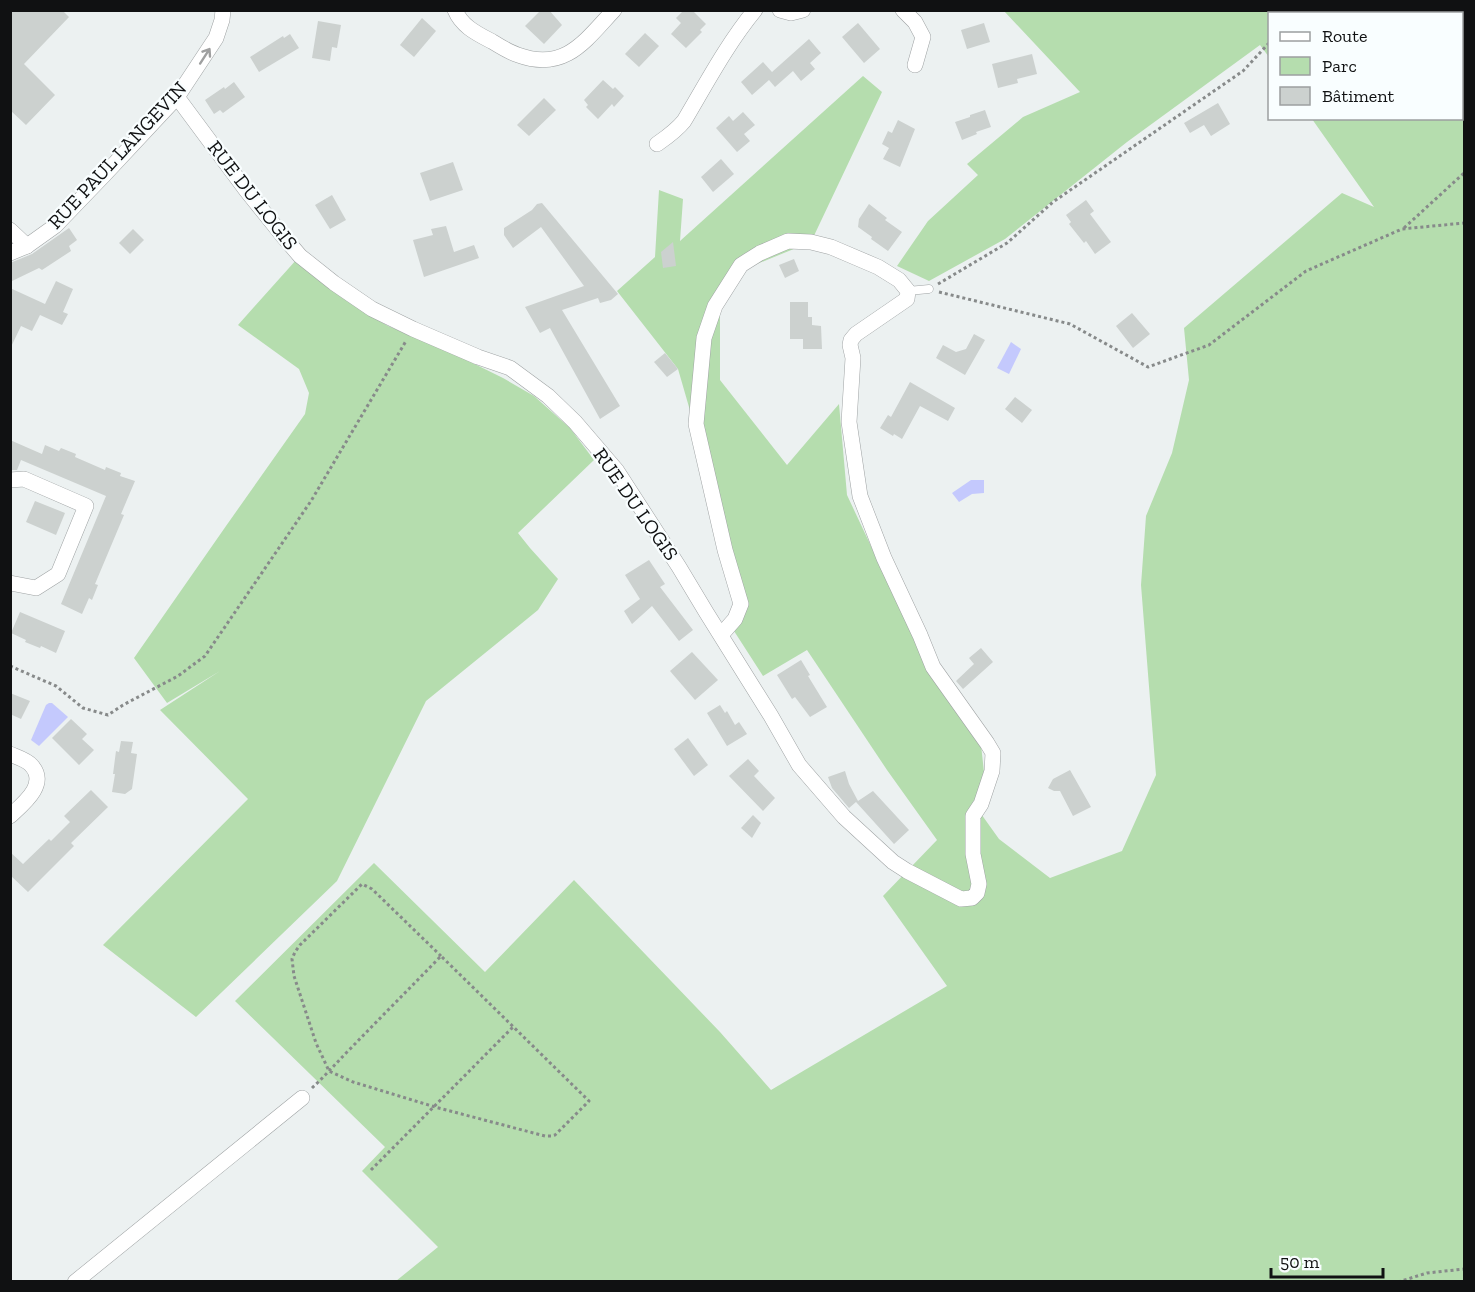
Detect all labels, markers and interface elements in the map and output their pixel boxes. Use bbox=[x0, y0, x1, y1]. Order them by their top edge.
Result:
legend bbox=[1268, 12, 1463, 120]
text: Route bbox=[1322, 25, 1367, 47]
one-way arrow bbox=[199, 48, 211, 64]
text: Parc bbox=[1322, 55, 1357, 77]
street label: RUE PAUL LANGEVIN bbox=[42, 76, 192, 234]
text: Bâtiment bbox=[1322, 85, 1395, 107]
street label: RUE DU LOGIS bbox=[203, 136, 303, 254]
street label: RUE DU LOGIS bbox=[588, 443, 684, 565]
scale bar bbox=[1271, 1241, 1384, 1279]
text: 50 m bbox=[1280, 1251, 1320, 1273]

